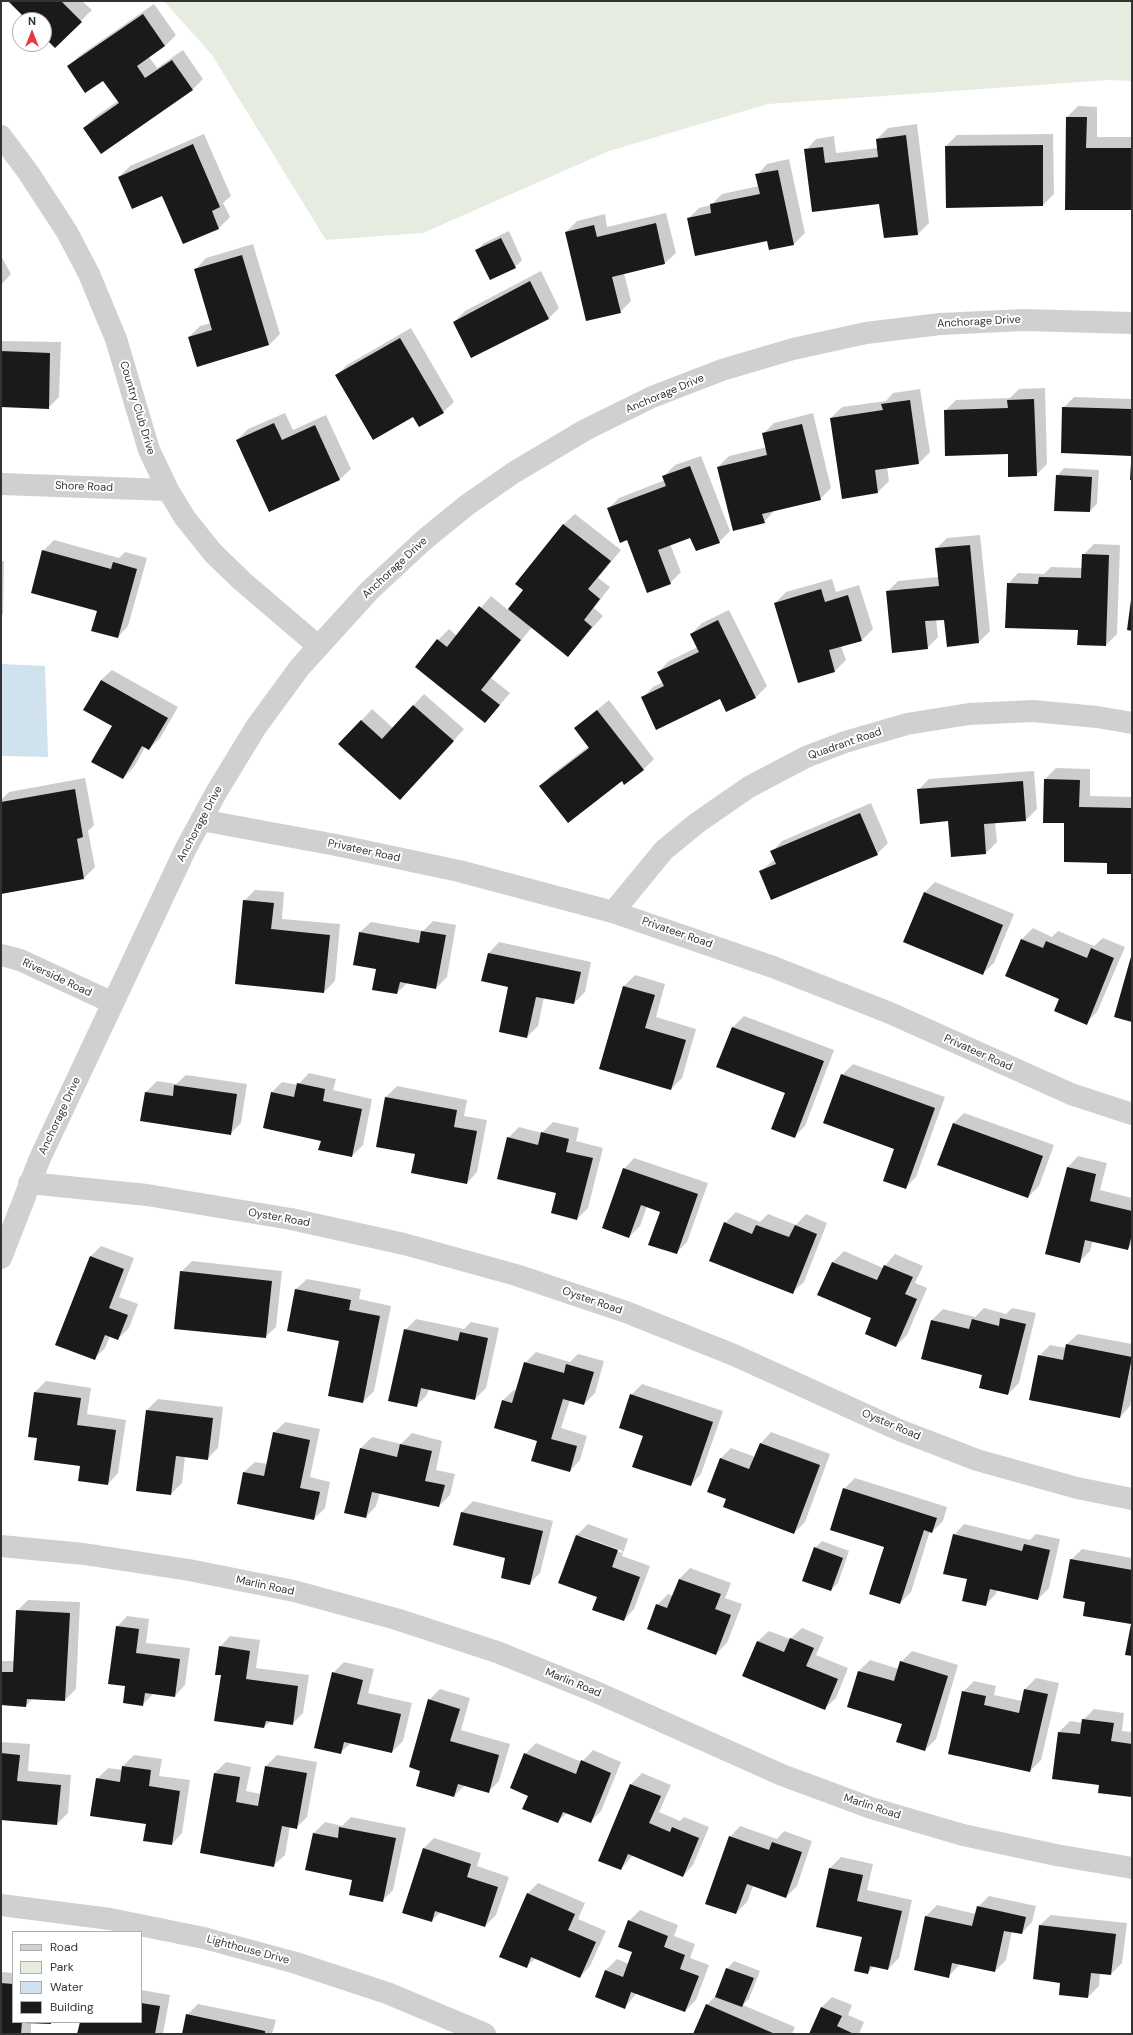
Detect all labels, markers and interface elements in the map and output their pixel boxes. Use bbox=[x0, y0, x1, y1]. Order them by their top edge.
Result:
north arrow bbox=[12, 12, 52, 52]
text: N bbox=[28, 14, 36, 28]
street label: Anchorage Drive bbox=[937, 313, 1021, 331]
street label: Country Club Drive bbox=[117, 360, 157, 456]
street label: Anchorage Drive bbox=[624, 372, 706, 416]
street label: Shore Road bbox=[55, 479, 113, 495]
street label: Anchorage Drive bbox=[360, 535, 430, 601]
street label: Quadrant Road bbox=[806, 725, 884, 763]
street label: Anchorage Drive bbox=[174, 784, 226, 864]
street label: Privateer Road bbox=[327, 837, 401, 865]
street label: Privateer Road bbox=[640, 915, 714, 951]
street label: Riverside Road bbox=[20, 956, 94, 1000]
street label: Privateer Road bbox=[942, 1032, 1014, 1074]
street label: Anchorage Drive bbox=[36, 1075, 84, 1157]
street label: Oyster Road bbox=[247, 1206, 311, 1230]
street label: Oyster Road bbox=[560, 1285, 624, 1317]
street label: Oyster Road bbox=[860, 1407, 922, 1443]
street label: Marlin Road bbox=[235, 1573, 295, 1599]
street label: Marlin Road bbox=[543, 1666, 603, 1700]
street label: Marlin Road bbox=[842, 1792, 902, 1822]
legend bbox=[12, 1931, 142, 2023]
street label: Lighthouse Drive bbox=[205, 1933, 291, 1967]
text: Road bbox=[50, 1939, 78, 1955]
text: Park bbox=[50, 1959, 74, 1975]
text: Water bbox=[50, 1979, 83, 1995]
text: Building bbox=[50, 1999, 94, 2015]

